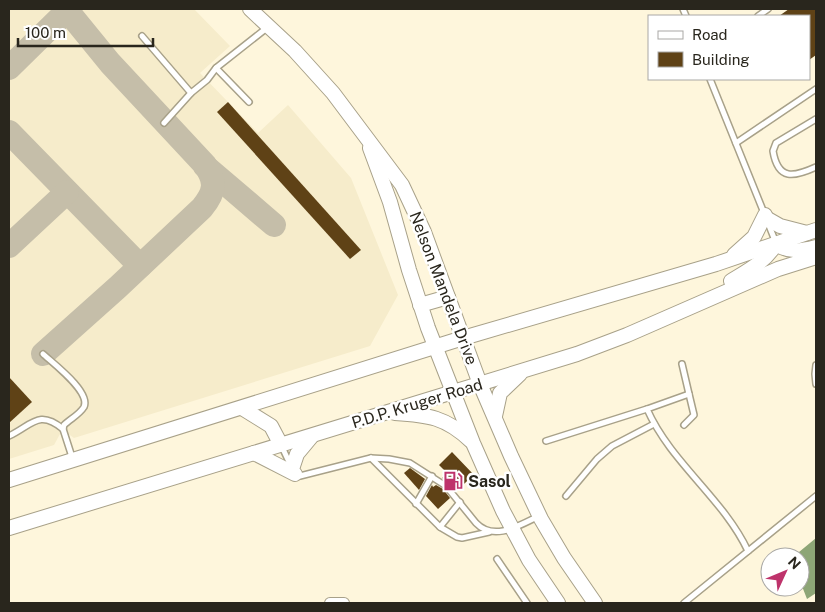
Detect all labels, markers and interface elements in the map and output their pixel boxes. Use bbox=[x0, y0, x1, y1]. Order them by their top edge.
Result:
scale bar bbox=[18, 15, 152, 47]
legend bbox=[648, 15, 810, 80]
text: 100 m bbox=[25, 24, 66, 41]
text: Road bbox=[692, 26, 728, 43]
text: Building bbox=[692, 51, 750, 68]
street label: Nelson Mandela Drive bbox=[406, 209, 482, 367]
street label: P.D.P. Kruger Road bbox=[349, 375, 485, 432]
fuel station icon: Sasol bbox=[442, 470, 464, 492]
place label: Sasol bbox=[468, 472, 511, 491]
north arrow bbox=[760, 547, 810, 597]
text: N bbox=[785, 553, 804, 572]

